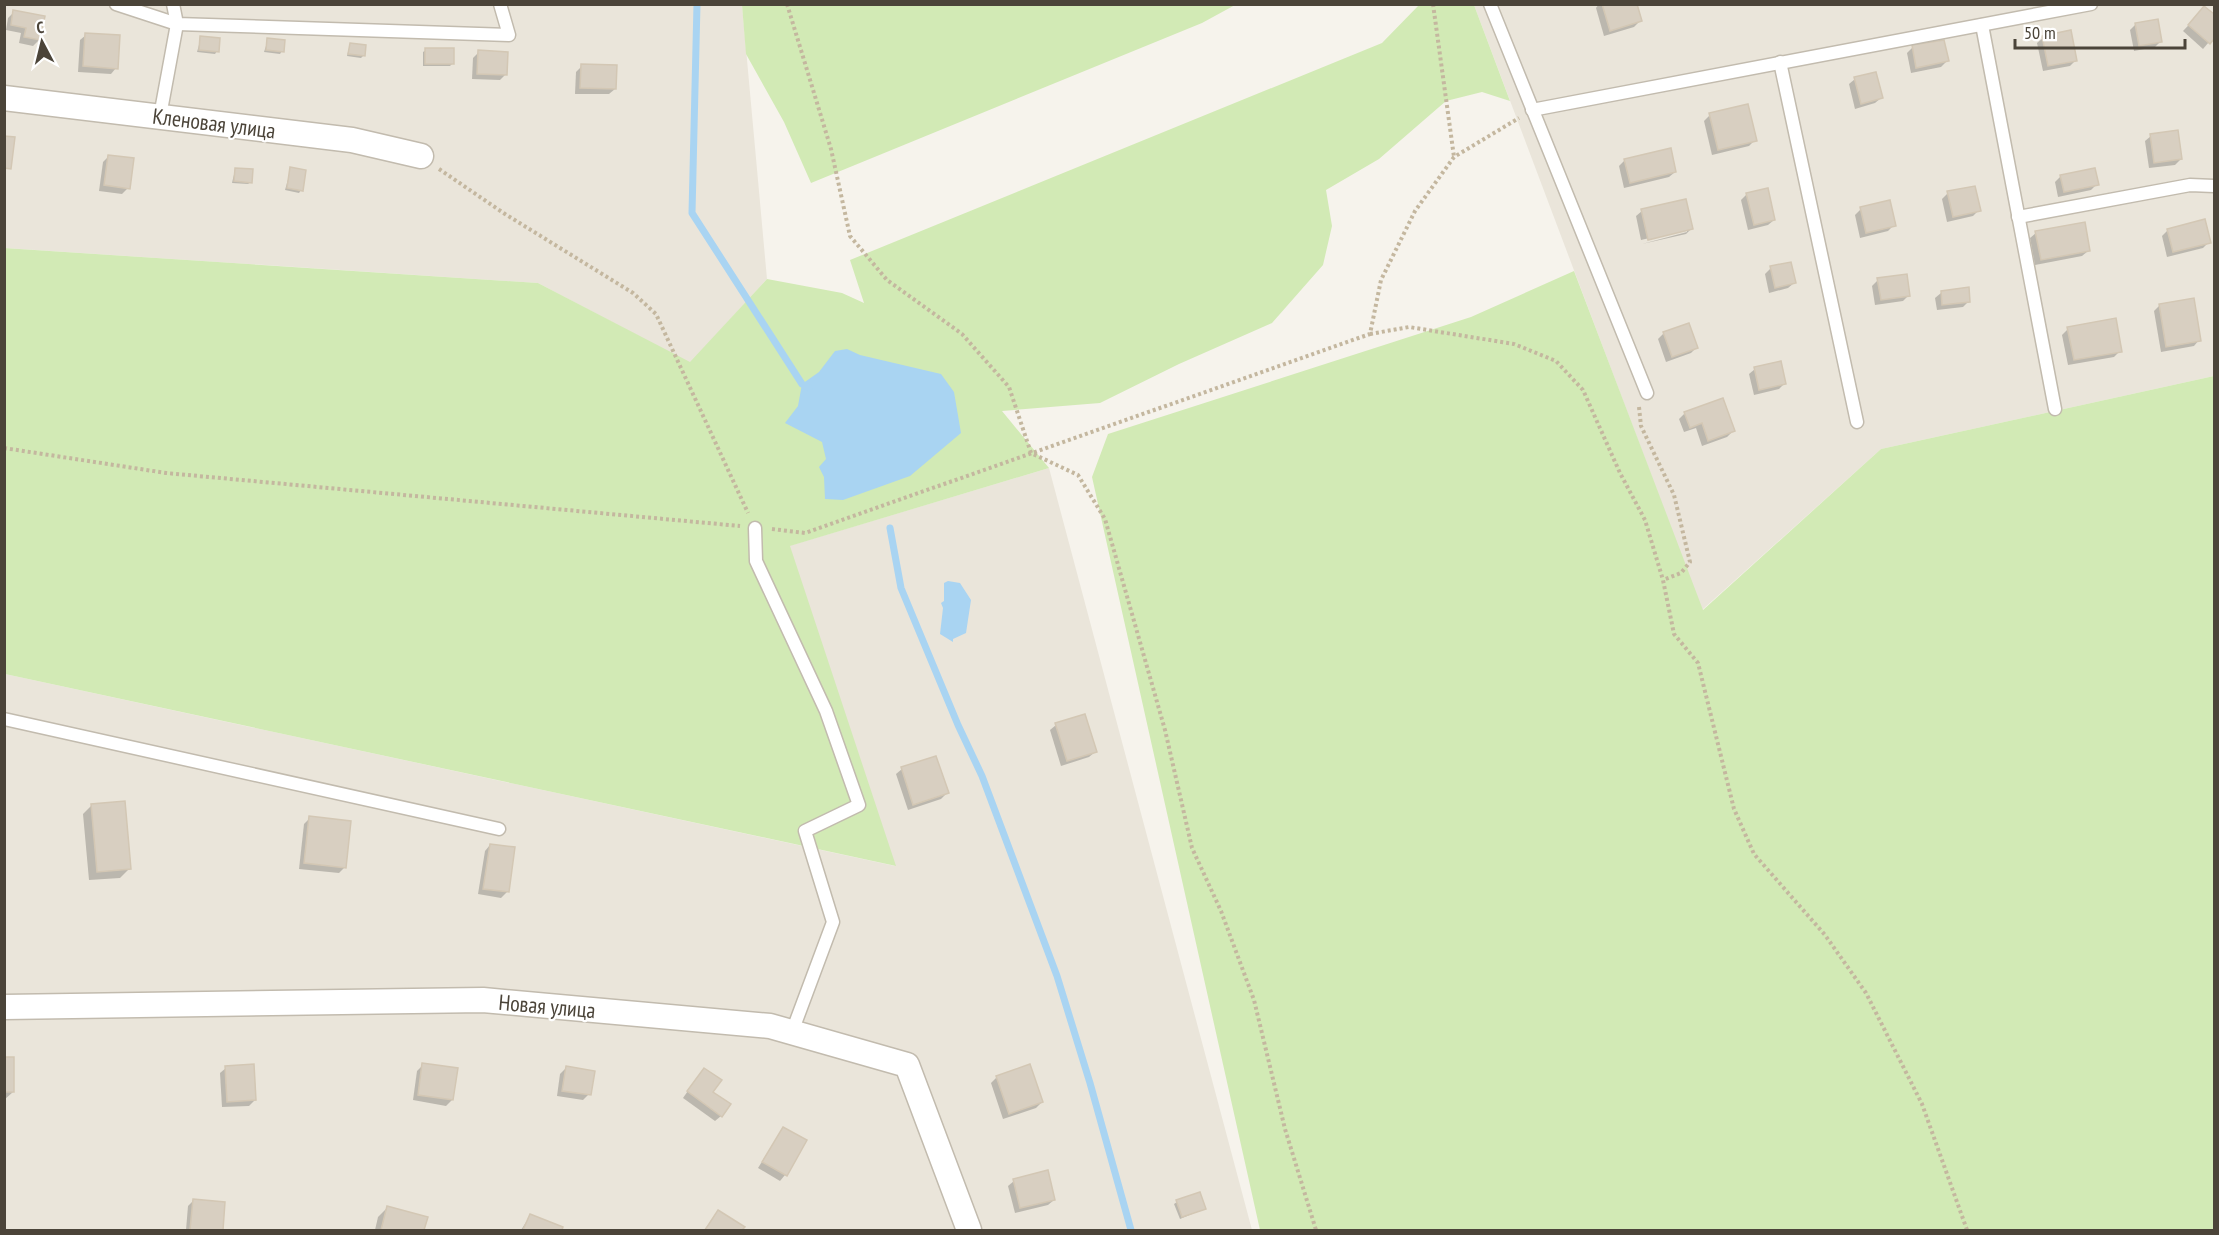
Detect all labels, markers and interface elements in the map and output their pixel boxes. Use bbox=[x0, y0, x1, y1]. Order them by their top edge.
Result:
north arrow bbox=[12, 12, 72, 72]
scale bar bbox=[2015, 12, 2184, 50]
text: С bbox=[35, 17, 46, 37]
text: 50 m bbox=[2024, 21, 2056, 44]
street label: Кленовая улица bbox=[151, 102, 277, 144]
street label: Новая улица bbox=[497, 988, 597, 1024]

